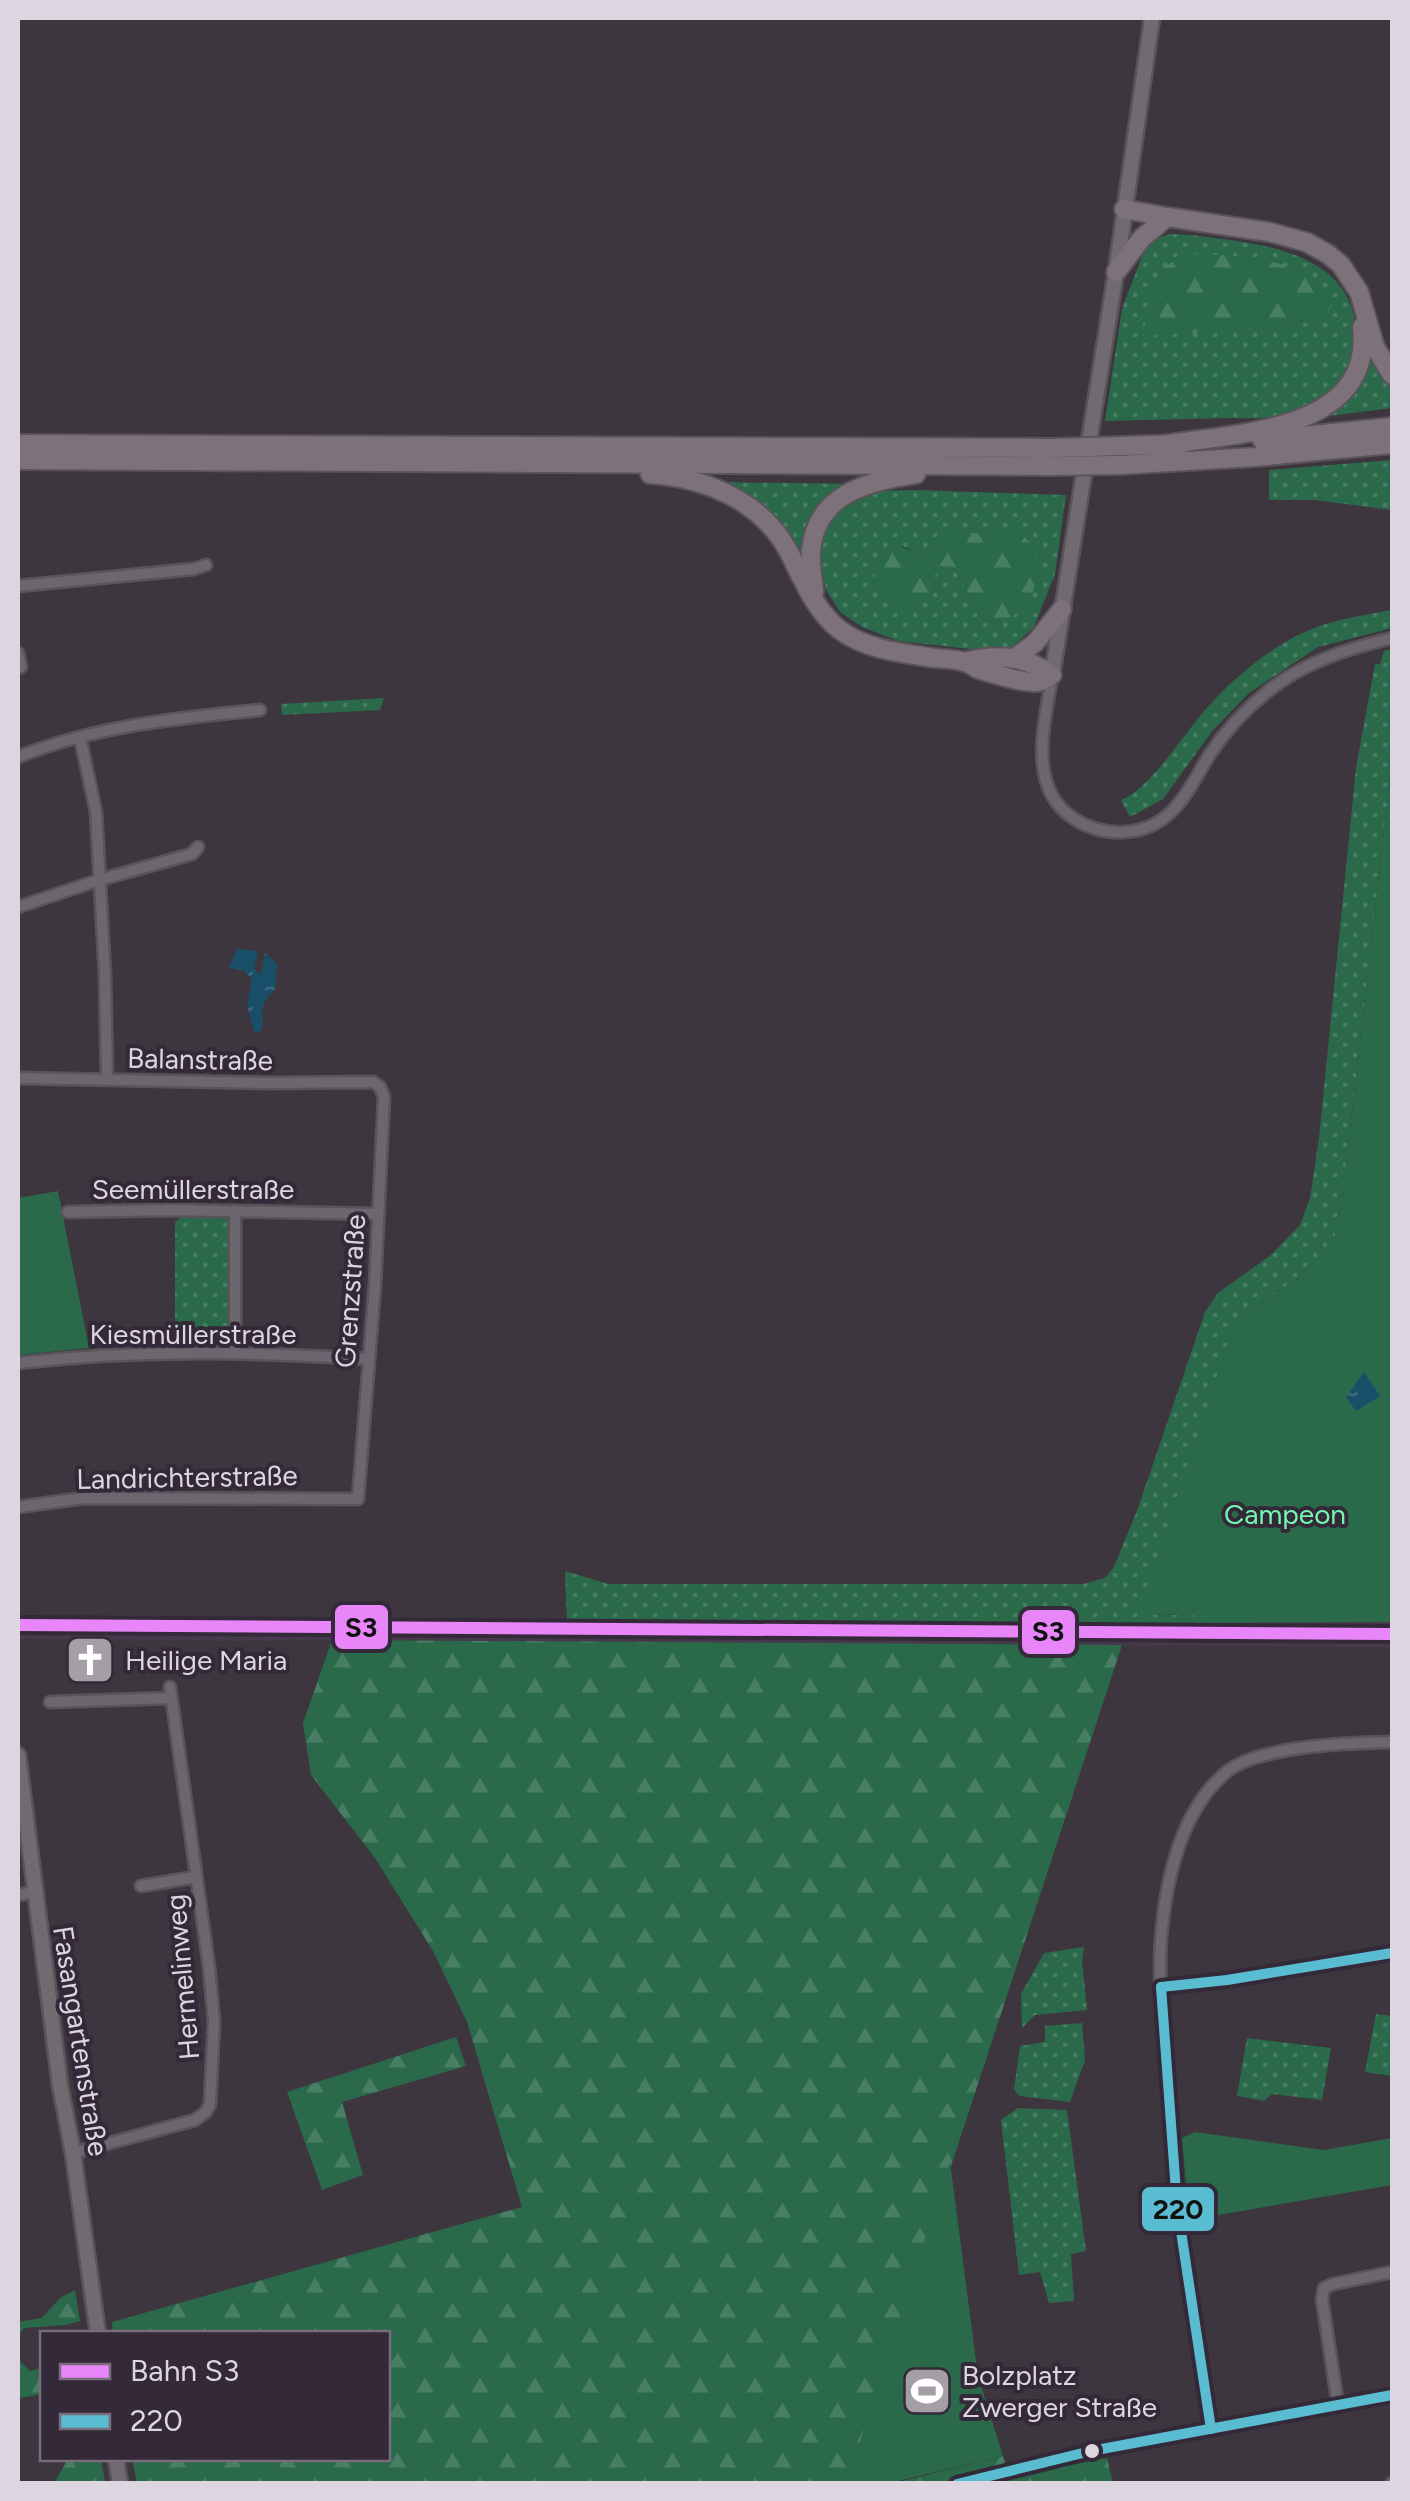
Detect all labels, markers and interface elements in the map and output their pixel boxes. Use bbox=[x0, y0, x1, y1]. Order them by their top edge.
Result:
street label: Balanstraße bbox=[127, 1041, 273, 1077]
street label: Seemüllerstraße bbox=[92, 1172, 294, 1206]
street label: Grenzstraße bbox=[328, 1213, 372, 1369]
street label: Kiesmüllerstraße bbox=[90, 1317, 296, 1351]
street label: Landrichterstraße bbox=[76, 1458, 298, 1496]
park label: Campeon bbox=[1224, 1497, 1346, 1531]
line badge: S3 bbox=[333, 1603, 390, 1651]
line badge: S3 bbox=[1020, 1608, 1077, 1656]
text: S3 bbox=[345, 1610, 377, 1644]
text: S3 bbox=[1032, 1614, 1064, 1648]
church icon: Heilige Maria bbox=[64, 1634, 116, 1686]
place label: Heilige Maria bbox=[125, 1643, 287, 1677]
street label: Hermelinweg bbox=[158, 1893, 206, 2061]
street label: Fasangartenstraße bbox=[46, 1924, 116, 2158]
line badge: 220 bbox=[1140, 2185, 1216, 2233]
text: 220 bbox=[1153, 2192, 1203, 2226]
legend bbox=[40, 2331, 390, 2461]
text: Bahn S3 bbox=[130, 2352, 239, 2389]
place label: Bolzplatz Zwerger Straße bbox=[962, 2358, 1157, 2424]
sports icon: Bolzplatz Zwerger Straße bbox=[901, 2365, 953, 2417]
text: 220 bbox=[130, 2402, 183, 2439]
unlabelled marker bbox=[1082, 2441, 1102, 2461]

